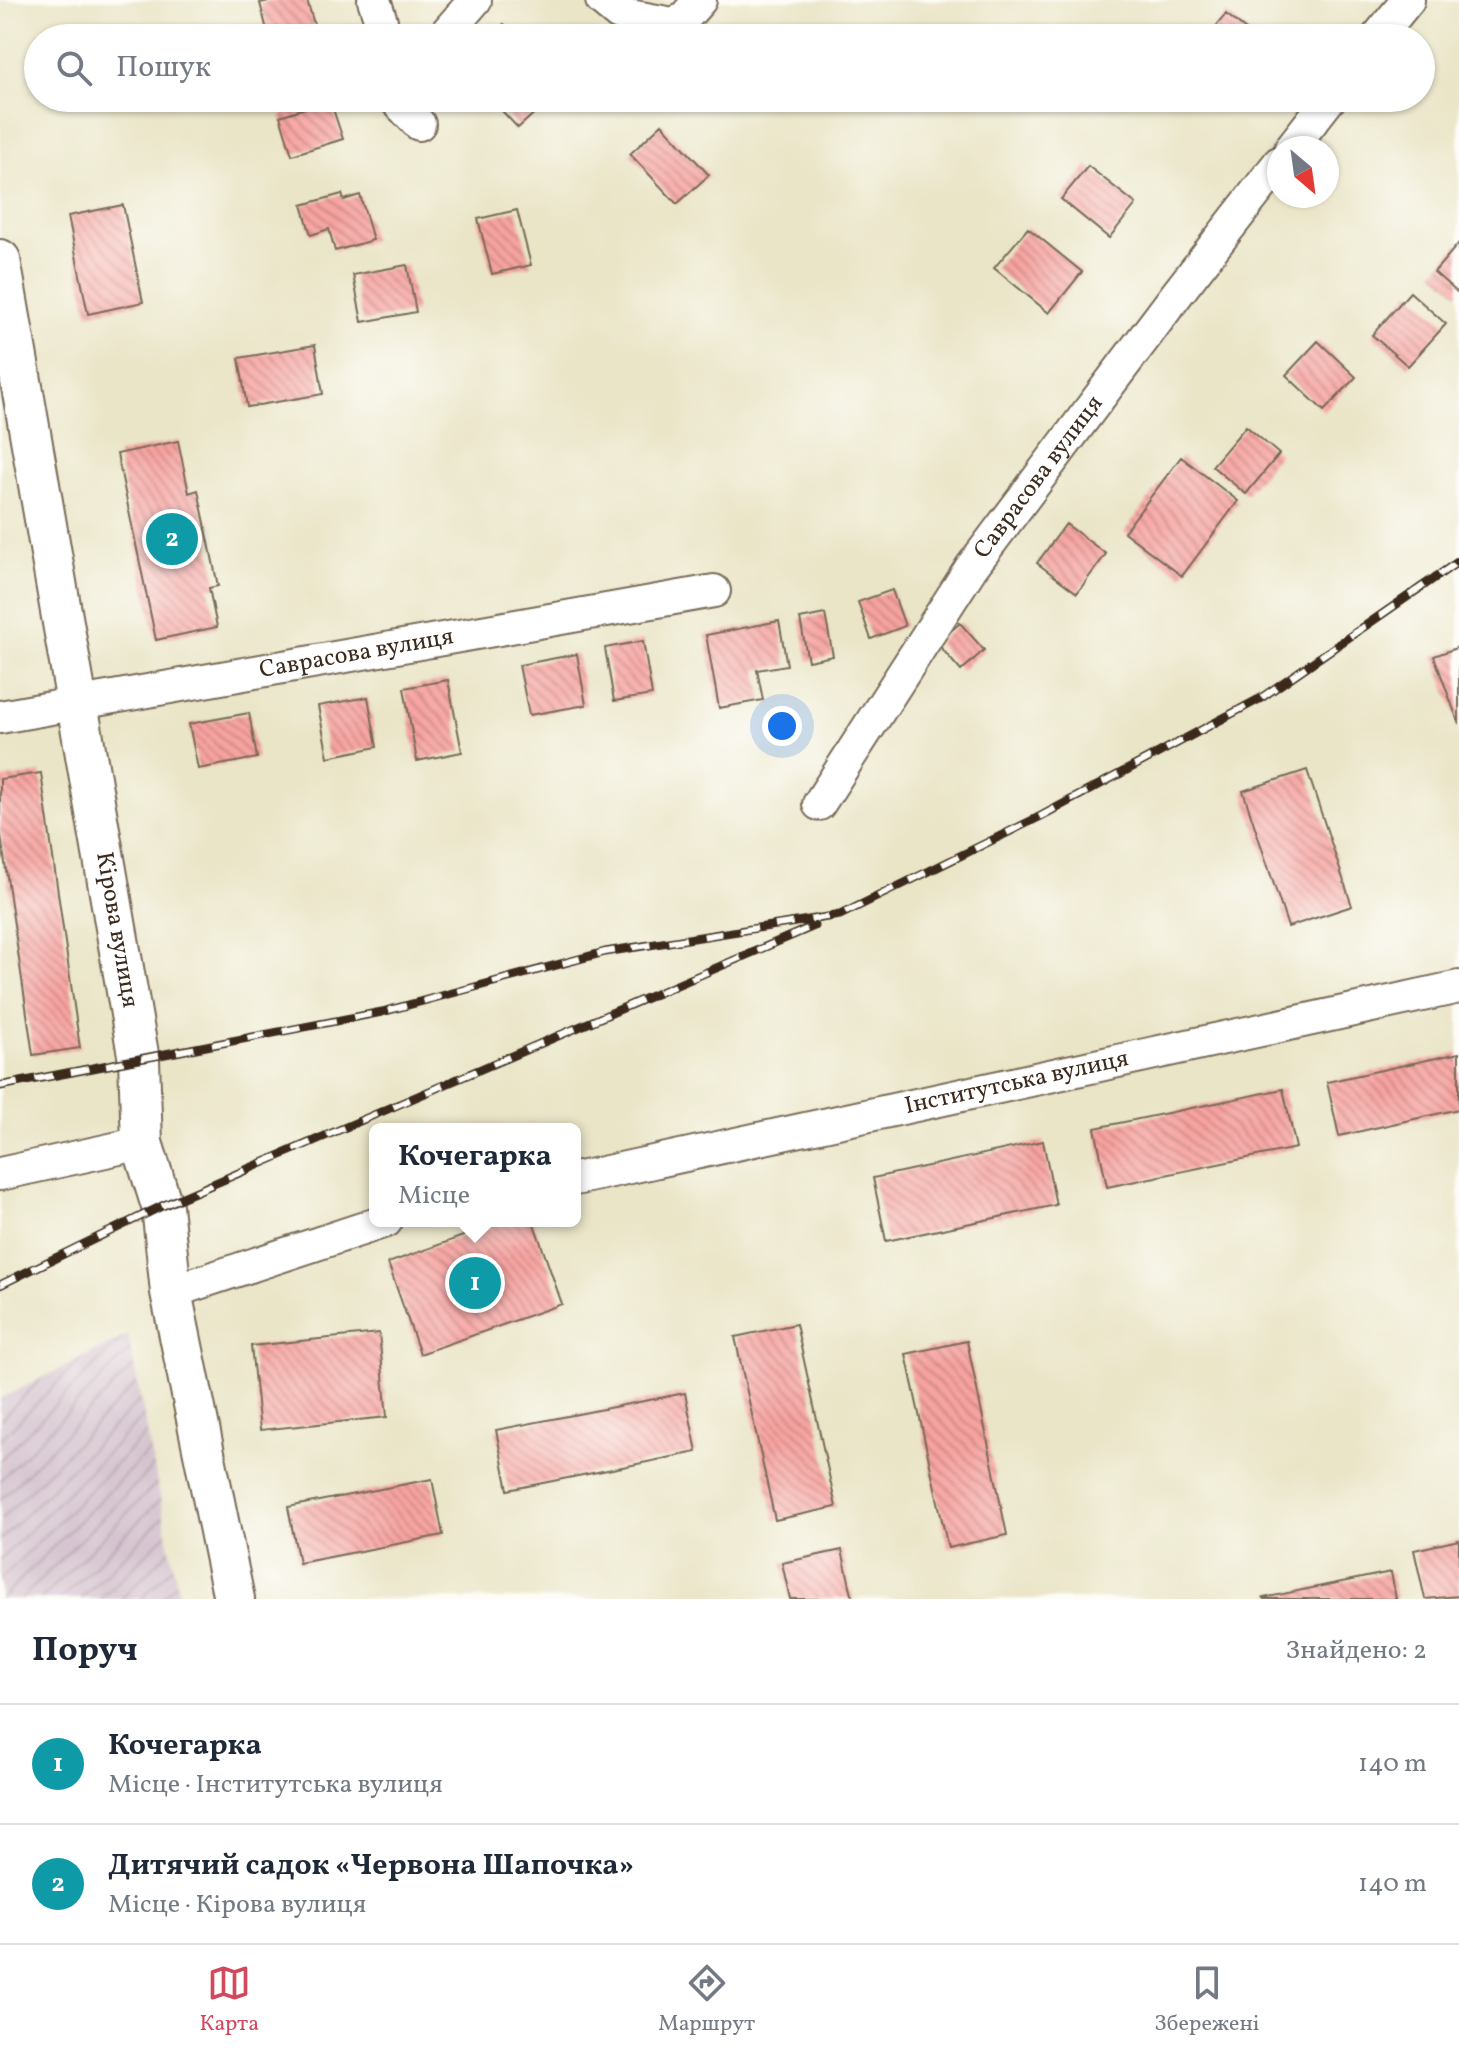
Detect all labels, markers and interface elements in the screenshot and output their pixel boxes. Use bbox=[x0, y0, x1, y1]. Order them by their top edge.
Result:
search box bbox=[24, 24, 1435, 112]
icon: search bbox=[52, 46, 96, 90]
text: Пошук bbox=[116, 47, 211, 89]
north arrow bbox=[1267, 136, 1339, 208]
street label: Саврасова вулиця bbox=[966, 389, 1112, 566]
pin: 2 bbox=[146, 509, 198, 569]
street label: Саврасова вулиця bbox=[257, 620, 456, 688]
your location bbox=[762, 706, 802, 746]
street label: Кірова вулиця bbox=[86, 849, 147, 1011]
street label: Інститутська вулиця bbox=[902, 1042, 1132, 1124]
popup bbox=[369, 1123, 581, 1227]
text: Кочегарка bbox=[398, 1136, 552, 1178]
text: Місце bbox=[398, 1178, 470, 1214]
pin: 1 bbox=[449, 1253, 501, 1313]
text: Поруч bbox=[32, 1628, 138, 1675]
text: Знайдено: 2 bbox=[1286, 1633, 1427, 1669]
text: Кочегарка bbox=[108, 1725, 262, 1767]
text: 1 bbox=[53, 1746, 63, 1782]
text: 140 m bbox=[1358, 1746, 1427, 1782]
text: Місце · Інститутська вулиця bbox=[108, 1767, 443, 1803]
text: Дитячий садок «Червона Шапочка» bbox=[108, 1845, 634, 1887]
text: 2 bbox=[51, 1866, 65, 1902]
text: 140 m bbox=[1358, 1866, 1427, 1902]
text: Місце · Кірова вулиця bbox=[108, 1887, 366, 1923]
tab: Карта bbox=[199, 1961, 259, 2040]
tab: Маршрут bbox=[658, 1961, 755, 2040]
tab: Збережені bbox=[1154, 1961, 1259, 2040]

